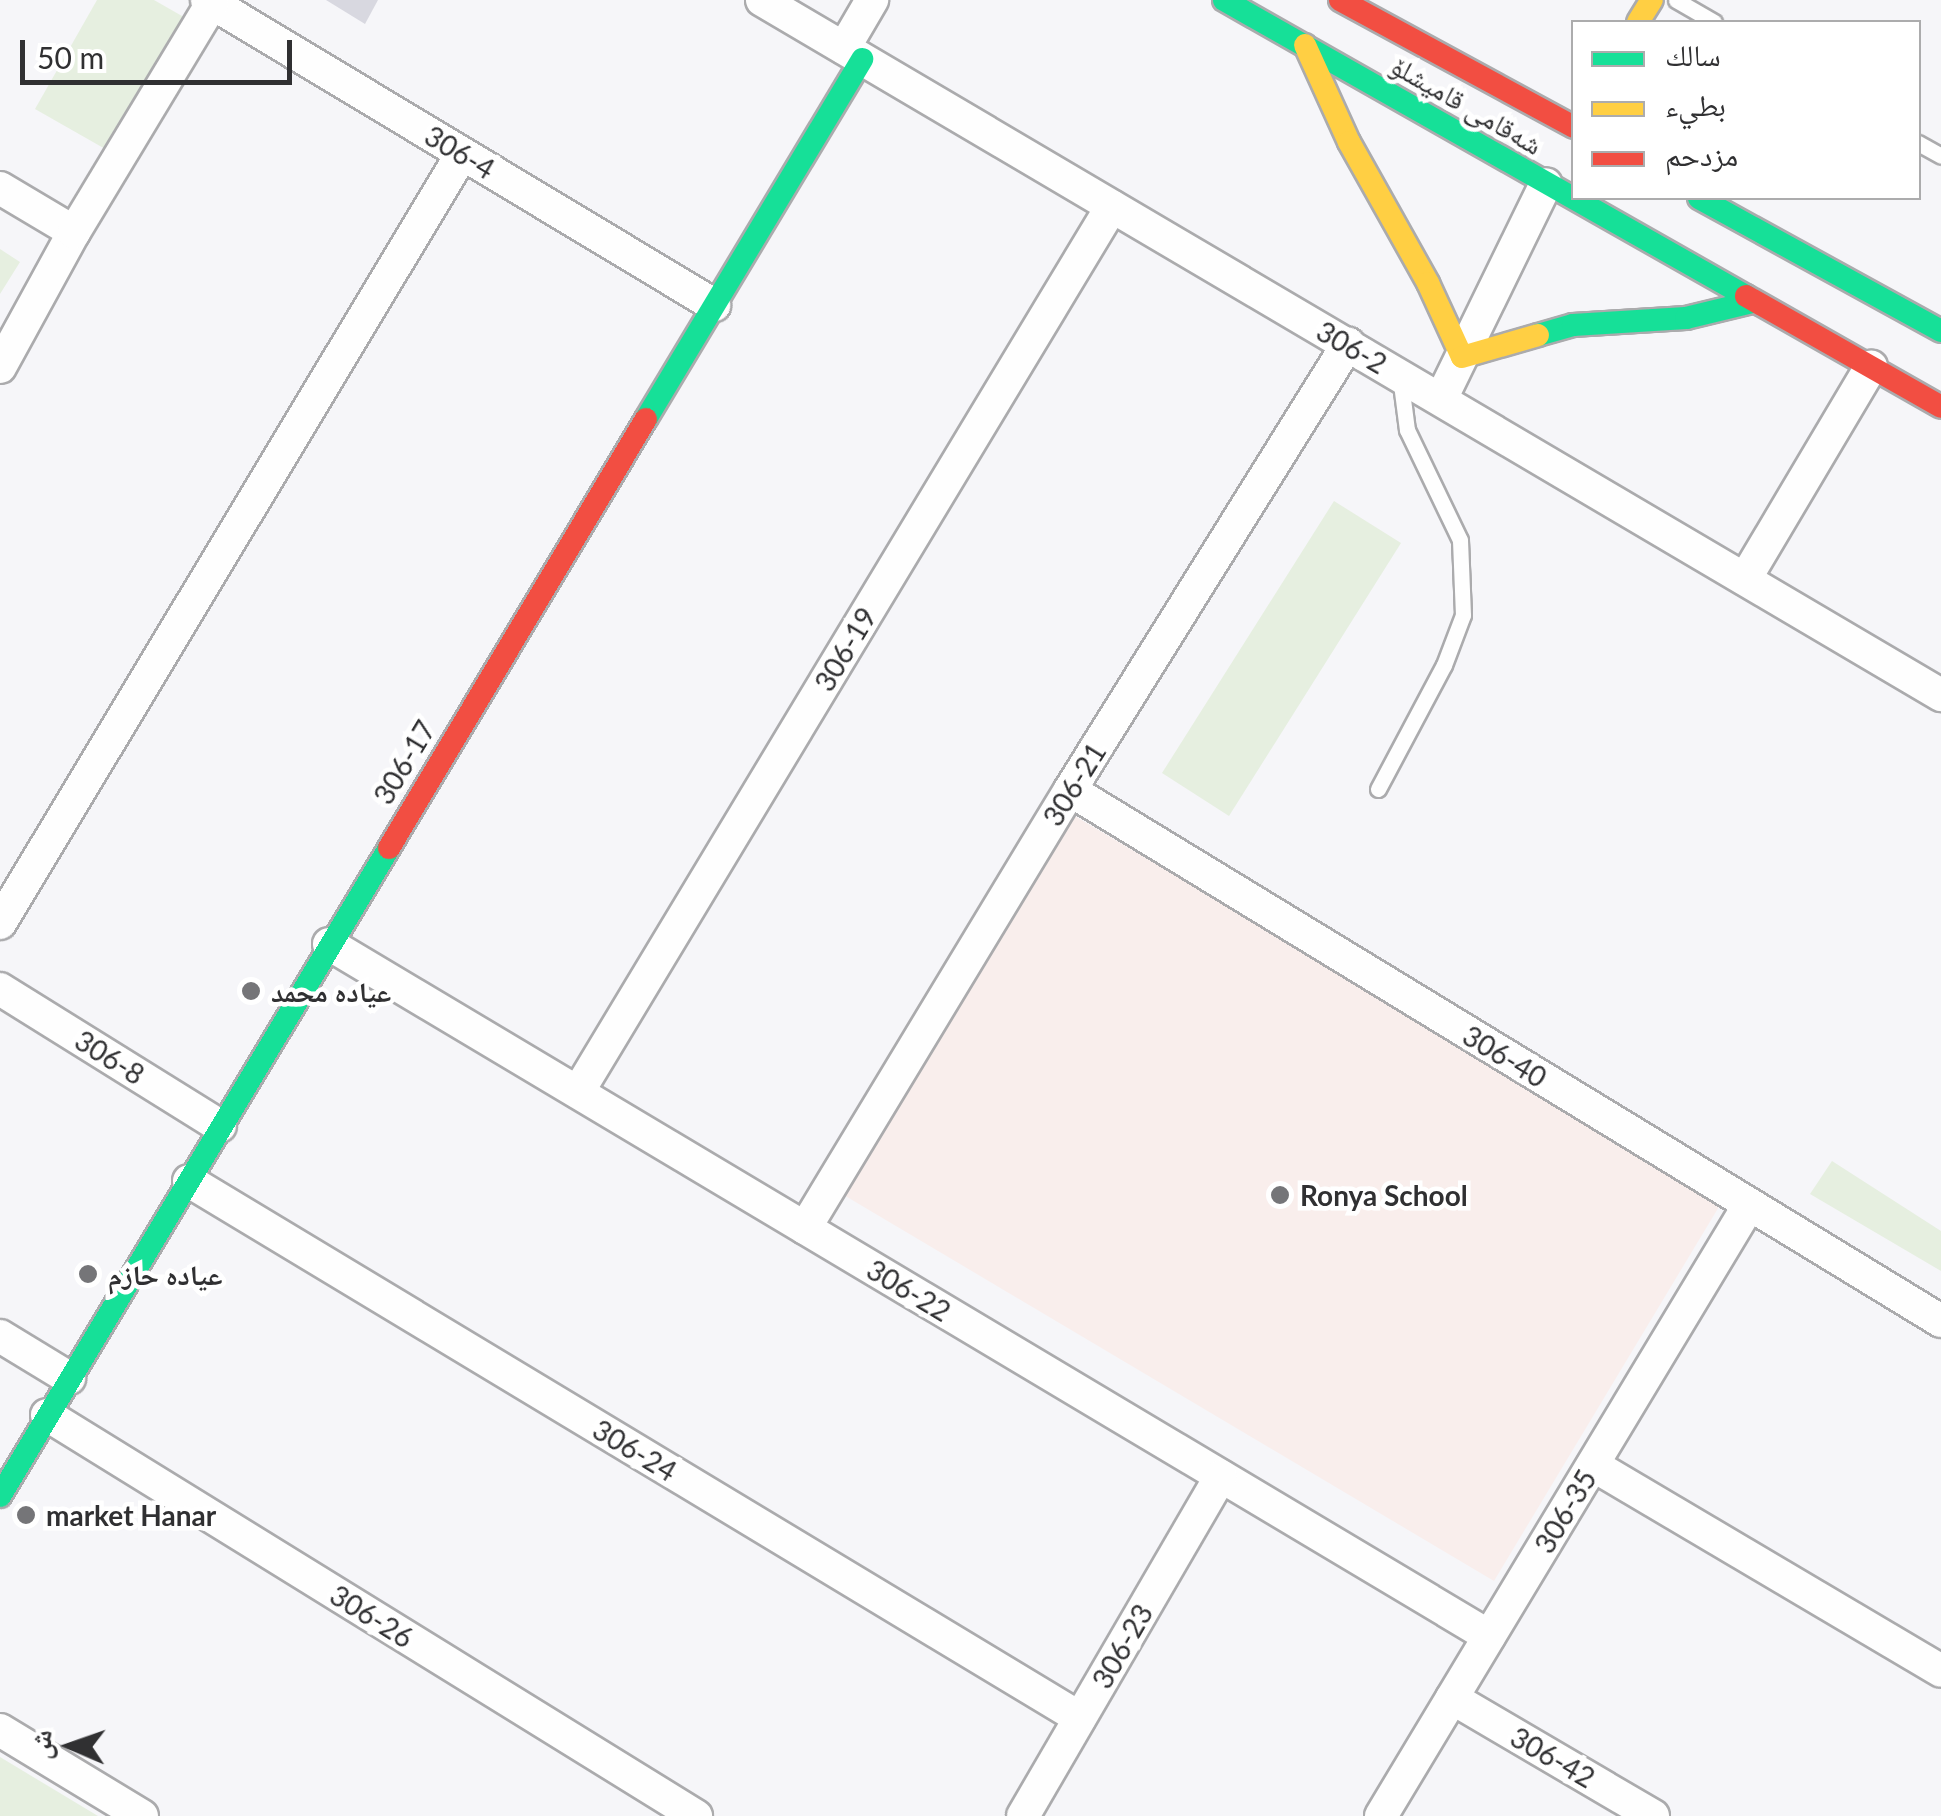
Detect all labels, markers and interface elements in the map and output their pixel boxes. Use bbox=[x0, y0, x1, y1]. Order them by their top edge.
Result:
scale bar bbox=[25, 20, 298, 82]
legend bbox=[1571, 20, 1921, 200]
text: سالك bbox=[1665, 36, 1721, 72]
text: 50 m bbox=[37, 39, 104, 75]
street label: شەقامی قامیشلۆ bbox=[1385, 47, 1549, 161]
text: بطيء bbox=[1665, 86, 1726, 122]
street label: 306-4 bbox=[419, 118, 501, 186]
text: مزدحم bbox=[1665, 136, 1738, 172]
street label: 306-2 bbox=[1311, 314, 1393, 380]
street label: 306-19 bbox=[807, 601, 883, 697]
street label: 306-17 bbox=[366, 714, 442, 810]
street label: 306-21 bbox=[1035, 736, 1113, 832]
place label: عياده محمد bbox=[271, 974, 391, 1008]
marker: عياده محمد bbox=[240, 980, 262, 1002]
street label: 306-40 bbox=[1457, 1018, 1553, 1094]
street label: 306-8 bbox=[69, 1023, 151, 1091]
place label: Ronya School bbox=[1300, 1178, 1468, 1212]
marker: Ronya School bbox=[1269, 1184, 1291, 1206]
street label: 306-22 bbox=[861, 1252, 957, 1328]
place label: عياده حازم bbox=[108, 1257, 222, 1291]
marker: عياده حازم bbox=[77, 1263, 99, 1285]
street label: 306-24 bbox=[587, 1412, 683, 1488]
street label: 306-35 bbox=[1527, 1463, 1603, 1559]
place label: market Hanar bbox=[46, 1498, 216, 1532]
marker: market Hanar bbox=[15, 1504, 37, 1526]
street label: 306-26 bbox=[324, 1577, 420, 1655]
street label: 306-23 bbox=[1085, 1598, 1159, 1694]
north arrow bbox=[20, 1696, 120, 1796]
street label: 306-42 bbox=[1505, 1720, 1601, 1794]
text: ش bbox=[23, 1730, 58, 1760]

